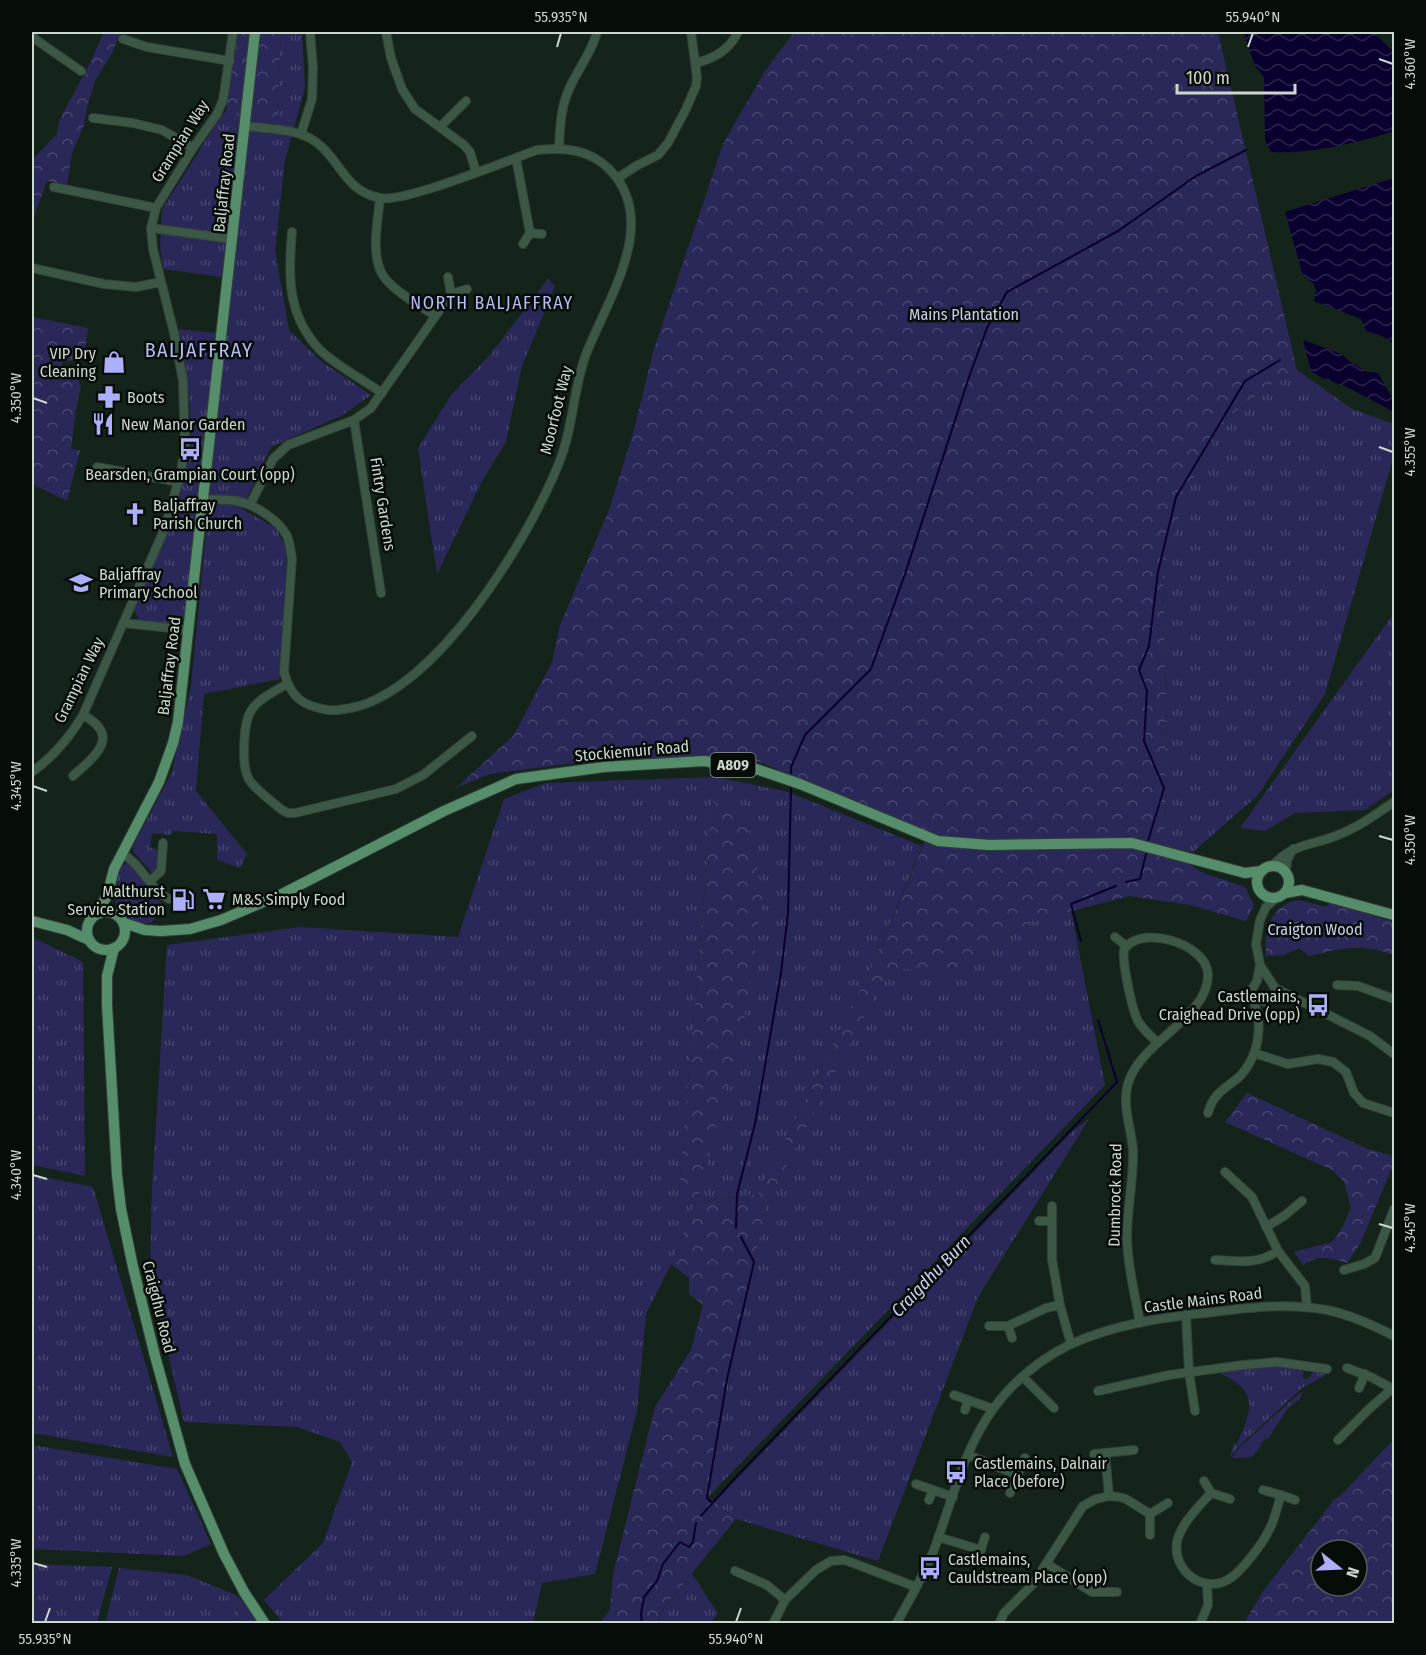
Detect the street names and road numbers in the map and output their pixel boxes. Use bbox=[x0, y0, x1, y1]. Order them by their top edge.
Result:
street label: Grampian Way bbox=[147, 96, 213, 186]
street label: Baljaffray Road bbox=[209, 133, 239, 233]
street label: Moorfoot Way bbox=[536, 363, 576, 456]
street label: Fintry Gardens bbox=[366, 456, 400, 552]
street label: Baljaffray Road bbox=[154, 616, 184, 716]
street label: Grampian Way bbox=[50, 633, 108, 726]
street label: Stockiemuir Road bbox=[574, 737, 690, 765]
road number: A809 bbox=[710, 753, 756, 777]
street label: Dumbrock Road bbox=[1105, 1143, 1125, 1247]
street label: Craigdhu Road bbox=[138, 1259, 180, 1355]
street label: Castle Mains Road bbox=[1143, 1283, 1263, 1317]

